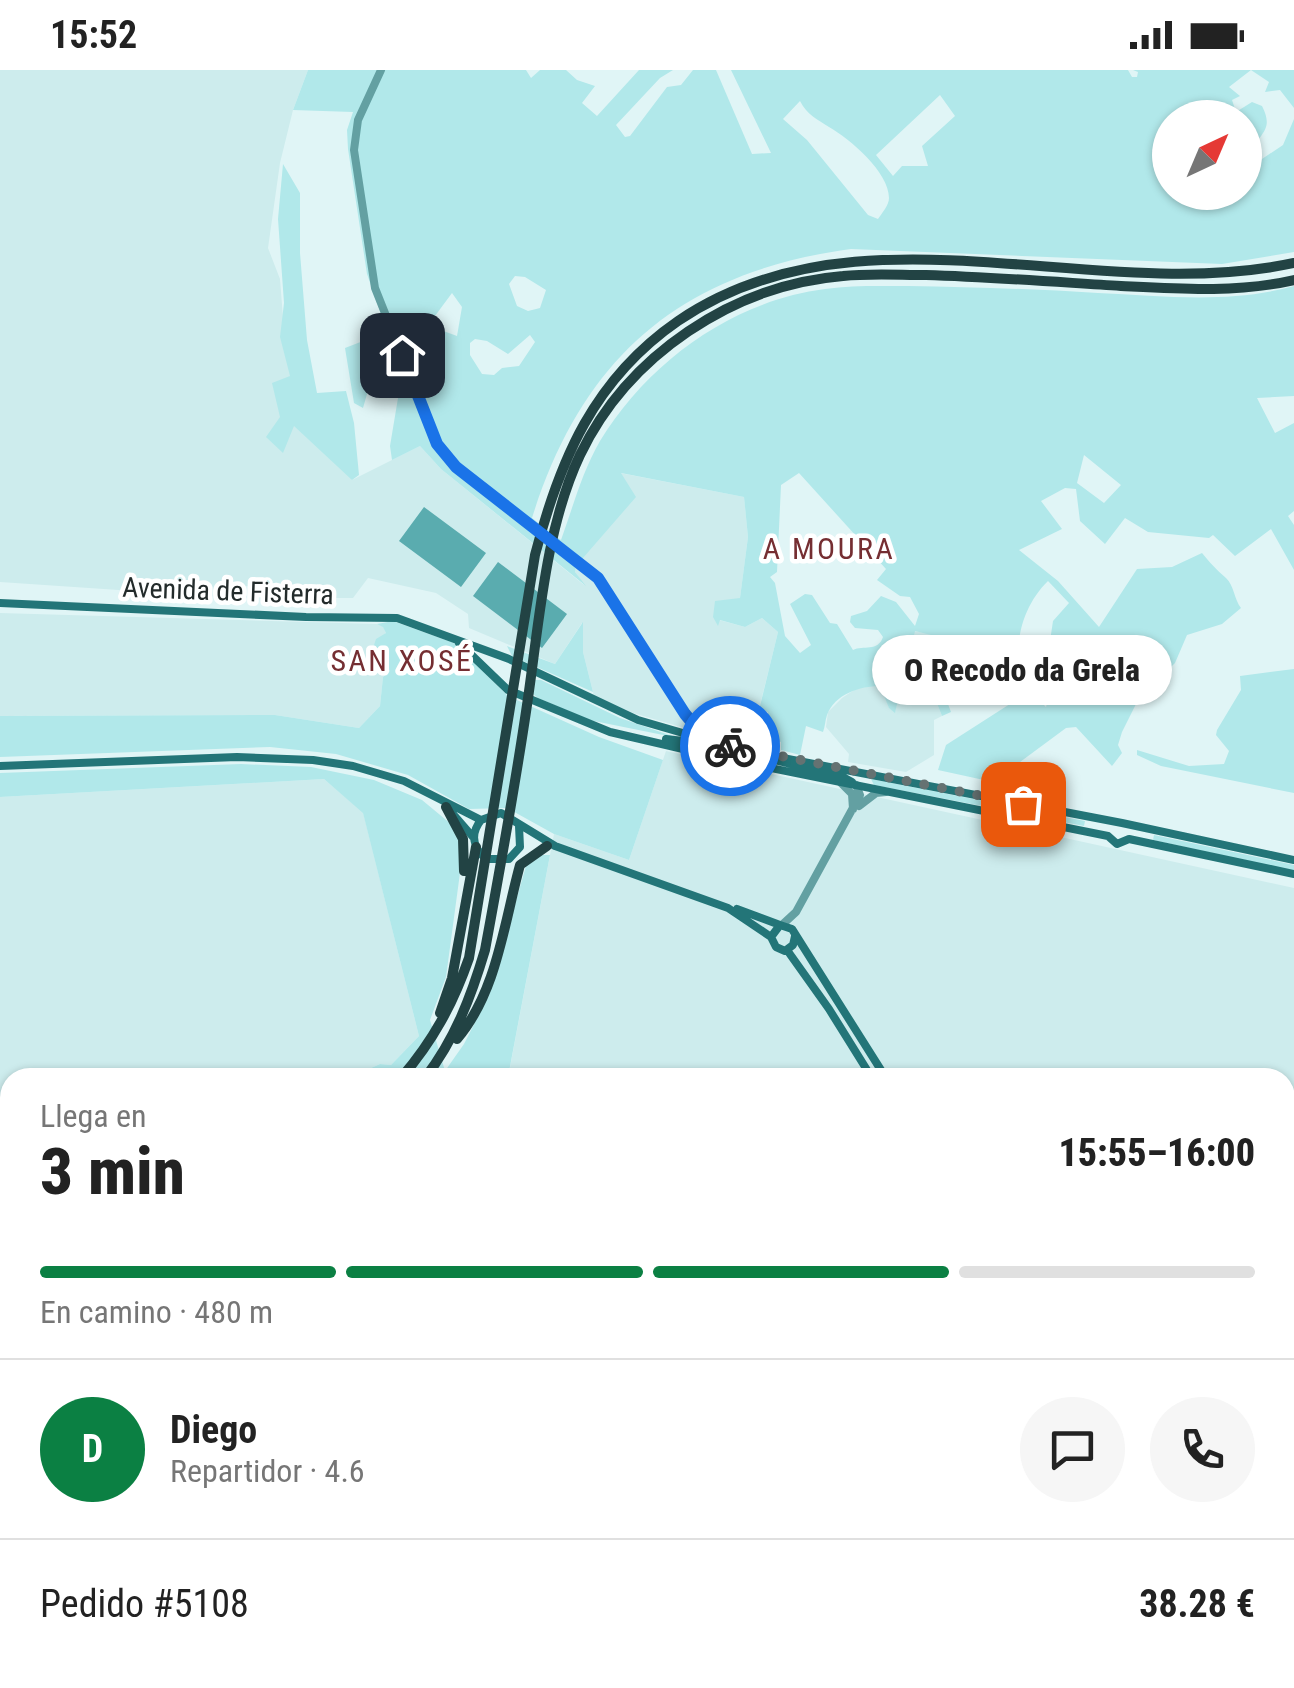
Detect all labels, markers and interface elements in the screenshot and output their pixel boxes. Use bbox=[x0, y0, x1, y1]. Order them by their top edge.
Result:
text: 15:52 bbox=[50, 13, 137, 57]
north arrow bbox=[1152, 100, 1262, 210]
map controls bbox=[1152, 100, 1262, 210]
pin bbox=[360, 313, 445, 398]
icon: home bbox=[375, 328, 430, 383]
district label: A MOURA bbox=[763, 531, 895, 566]
street label: Avenida de Fisterra bbox=[122, 571, 334, 611]
callout: O Recodo da Grela bbox=[873, 634, 1173, 704]
district label: SAN XOSÉ bbox=[330, 643, 474, 678]
text: O Recodo da Grela bbox=[904, 651, 1140, 689]
courier bbox=[680, 696, 780, 796]
icon: bike bbox=[703, 719, 758, 774]
pin bbox=[981, 762, 1066, 847]
icon: bag bbox=[996, 777, 1051, 832]
text: Llega en bbox=[40, 1097, 147, 1135]
text: 15:55–16:00 bbox=[1058, 1131, 1255, 1175]
text: 3 min bbox=[40, 1134, 185, 1210]
text: En camino · 480 m bbox=[40, 1293, 273, 1331]
button: chat bbox=[1020, 1397, 1125, 1502]
button: phone bbox=[1150, 1397, 1255, 1502]
text: Diego bbox=[170, 1408, 257, 1452]
text: D bbox=[82, 1427, 103, 1471]
text: Repartidor · 4.6 bbox=[170, 1452, 365, 1490]
text: Pedido #5108 bbox=[40, 1582, 249, 1626]
text: 38.28 € bbox=[1139, 1582, 1255, 1626]

